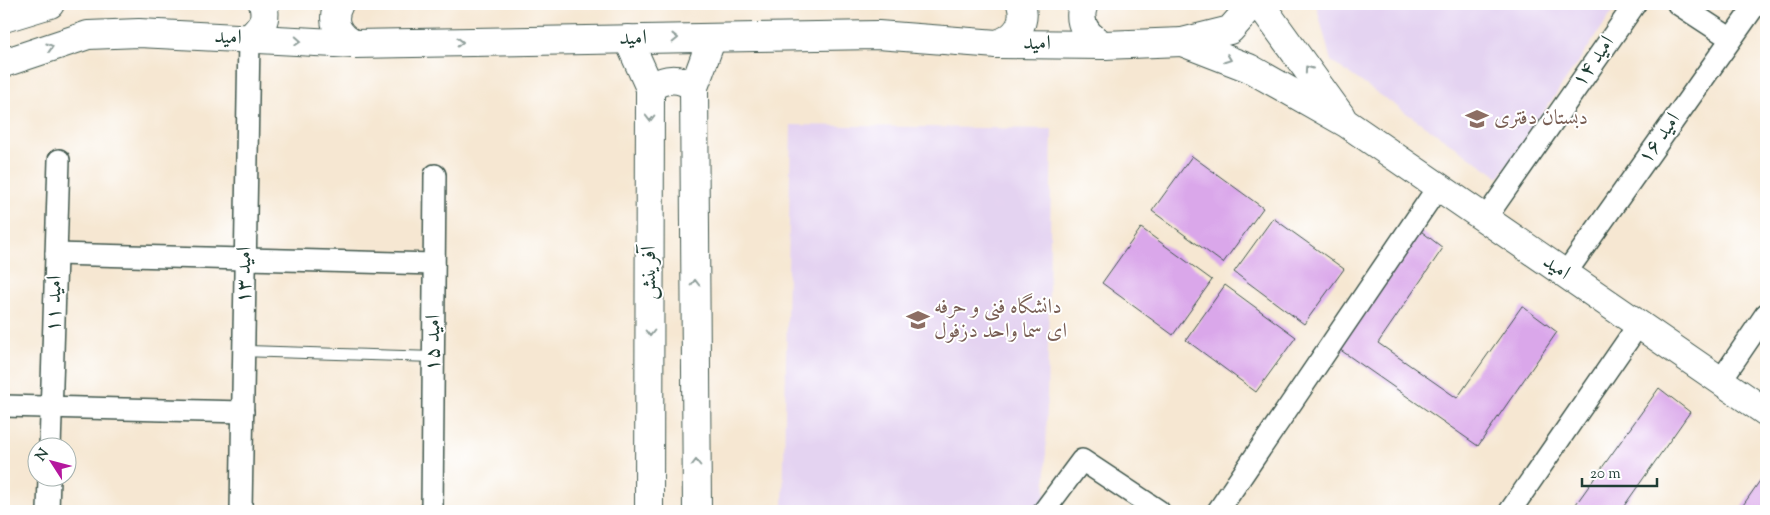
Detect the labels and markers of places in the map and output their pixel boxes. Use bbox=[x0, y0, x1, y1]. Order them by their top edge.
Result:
place label: دبستان دفتری bbox=[1494, 104, 1588, 134]
school or university icon: دبستان دفتری bbox=[1464, 106, 1490, 132]
place label: دانشگاه فنی و حرفه ای سما واحد دزفول bbox=[934, 293, 1067, 347]
school or university icon: دانشگاه فنی و حرفه ای سما واحد دزفول bbox=[905, 307, 931, 333]

